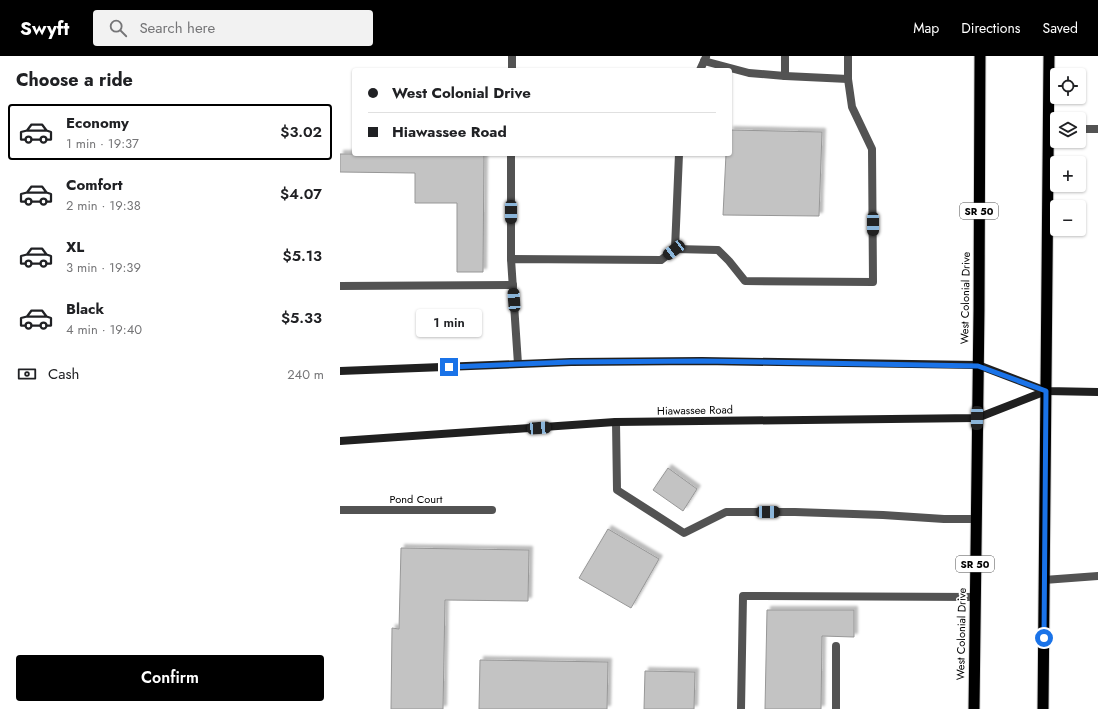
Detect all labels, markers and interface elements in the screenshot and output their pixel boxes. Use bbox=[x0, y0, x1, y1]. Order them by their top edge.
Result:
search box bbox=[93, 10, 373, 46]
text: Swyft bbox=[20, 15, 69, 42]
icon: search bbox=[107, 17, 129, 39]
text: Search here bbox=[139, 17, 215, 39]
text: Map bbox=[913, 18, 939, 38]
text: Directions bbox=[961, 18, 1021, 38]
text: Saved bbox=[1043, 18, 1078, 38]
text: Choose a ride bbox=[16, 67, 133, 93]
map controls bbox=[1050, 68, 1086, 236]
button: locate bbox=[1050, 68, 1086, 104]
text: West Colonial Drive bbox=[392, 82, 531, 104]
text: Economy bbox=[66, 112, 129, 134]
button: layers bbox=[1050, 112, 1086, 148]
icon: car bbox=[18, 114, 54, 150]
text: $3.02 bbox=[280, 121, 322, 143]
text: Hiawassee Road bbox=[392, 121, 507, 143]
text: 1 min · 19:37 bbox=[66, 134, 139, 153]
button: + bbox=[1050, 156, 1086, 192]
text: Comfort bbox=[66, 174, 123, 196]
icon: car bbox=[18, 176, 54, 212]
text: $4.07 bbox=[280, 183, 322, 205]
text: 2 min · 19:38 bbox=[66, 196, 141, 215]
car bbox=[505, 200, 517, 224]
button: − bbox=[1050, 200, 1086, 236]
road number: SR 50 bbox=[960, 203, 998, 219]
car bbox=[867, 212, 879, 236]
text: XL bbox=[66, 236, 84, 258]
icon: car bbox=[18, 238, 54, 274]
car bbox=[661, 238, 687, 262]
text: $5.13 bbox=[283, 245, 322, 267]
street label: West Colonial Drive bbox=[956, 251, 974, 344]
text: 3 min · 19:39 bbox=[66, 258, 141, 277]
car bbox=[507, 288, 521, 312]
text: Black bbox=[66, 298, 104, 320]
icon: car bbox=[18, 300, 54, 336]
text: $5.33 bbox=[281, 307, 322, 329]
callout: 1 min bbox=[416, 309, 482, 337]
text: 1 min bbox=[433, 313, 465, 332]
text: 4 min · 19:40 bbox=[66, 320, 142, 339]
route end bbox=[440, 358, 458, 376]
icon: cash bbox=[16, 363, 38, 385]
text: Cash bbox=[48, 363, 79, 385]
text: 240 m bbox=[287, 365, 324, 384]
street label: Hiawassee Road bbox=[657, 401, 733, 419]
car bbox=[971, 406, 983, 430]
car bbox=[527, 421, 551, 435]
street label: Pond Court bbox=[390, 491, 443, 507]
car bbox=[756, 506, 780, 518]
road number: SR 50 bbox=[956, 556, 994, 572]
street label: West Colonial Drive bbox=[952, 587, 970, 680]
route start bbox=[1035, 629, 1053, 647]
button: Confirm bbox=[16, 655, 324, 701]

